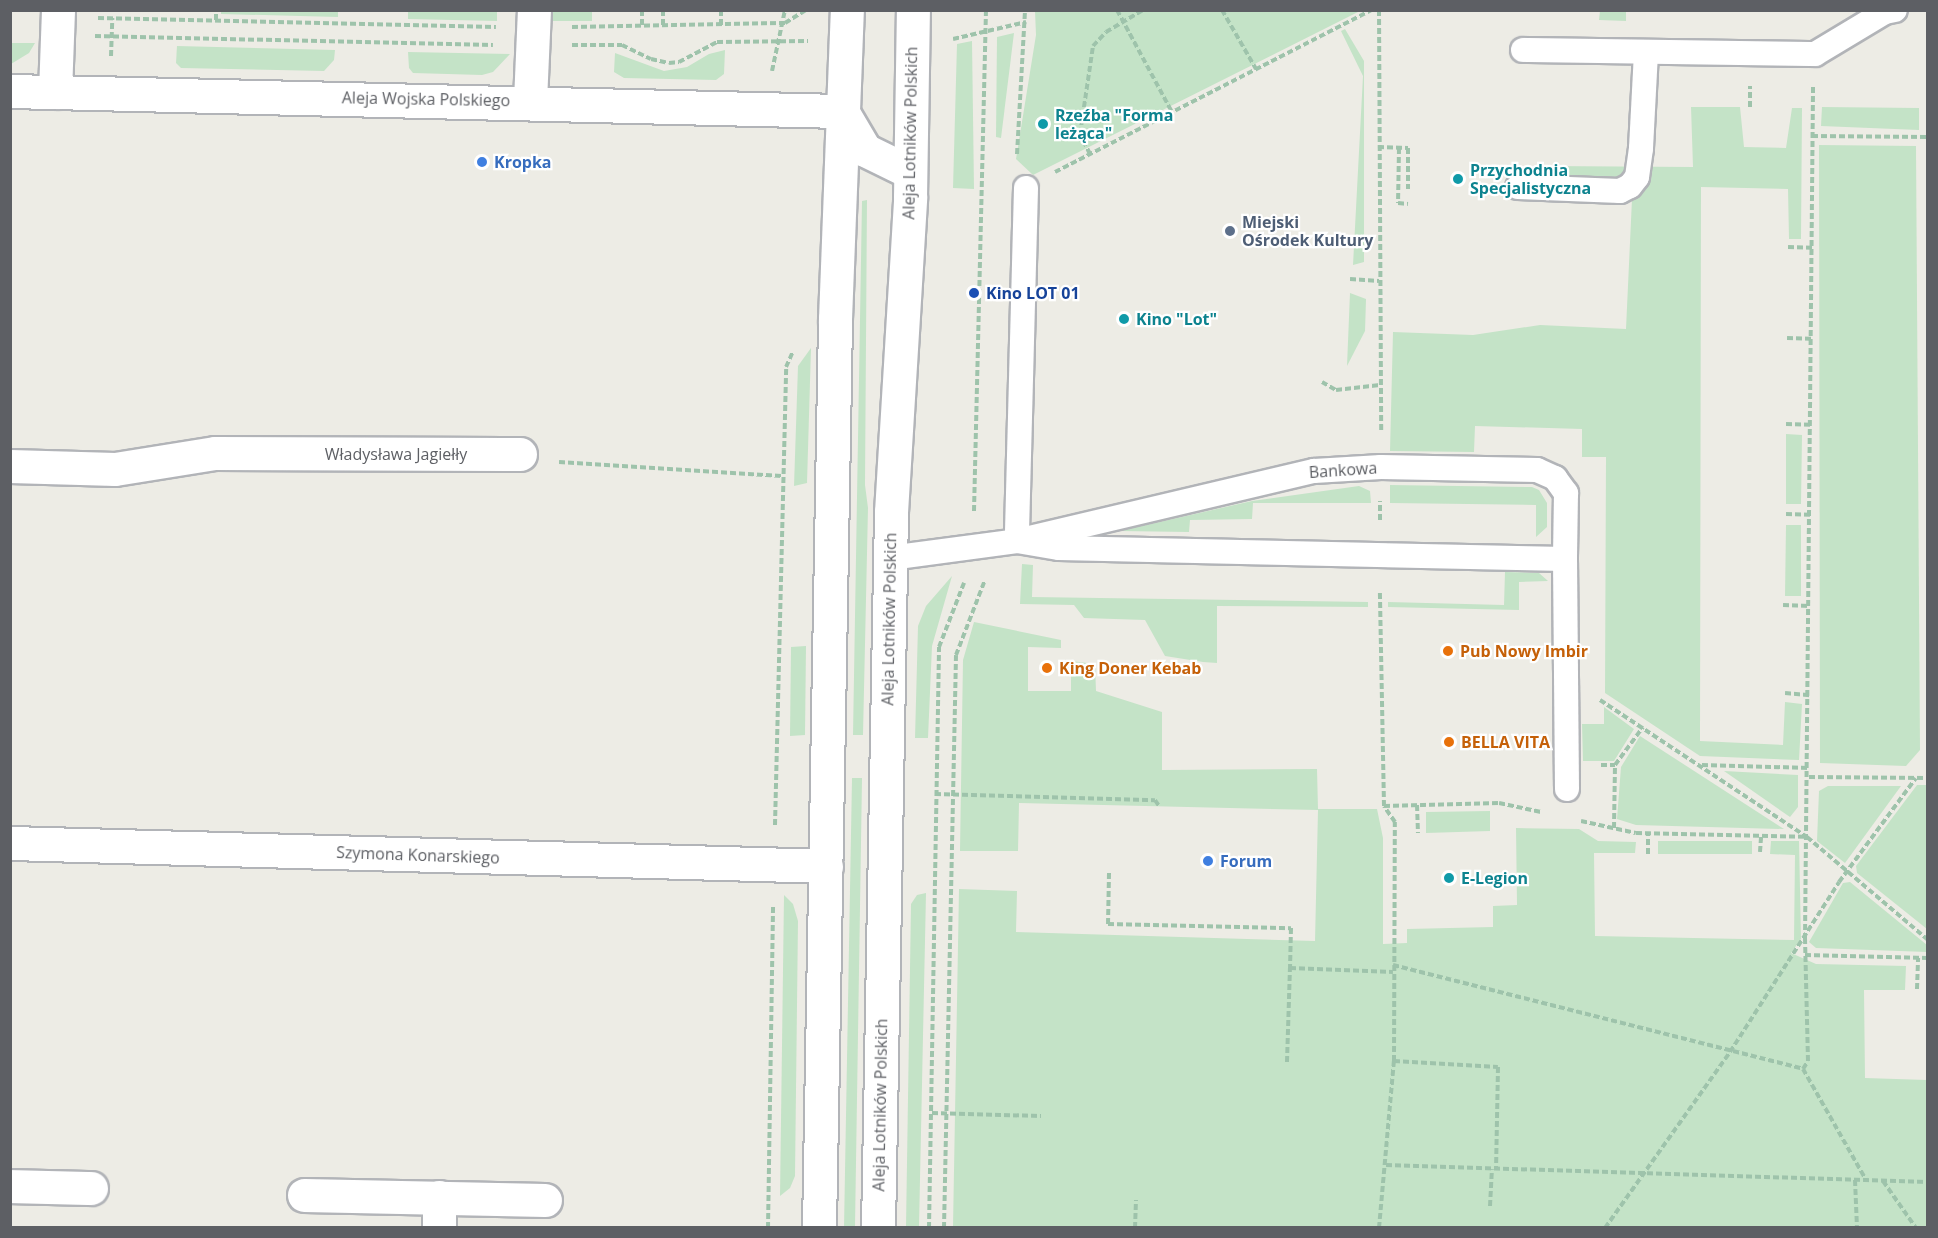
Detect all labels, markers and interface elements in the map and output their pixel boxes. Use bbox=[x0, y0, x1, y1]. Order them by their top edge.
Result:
street label: Aleja Lotników Polskich bbox=[899, 46, 921, 220]
street label: Aleja Wojska Polskiego bbox=[342, 88, 510, 110]
place label: Rzeźba "Forma leżąca" bbox=[1055, 105, 1173, 143]
marker: Rzeźba "Forma leżąca" bbox=[1036, 117, 1050, 131]
place label: Kropka bbox=[494, 152, 552, 172]
marker: Kropka bbox=[475, 155, 489, 169]
place label: Przychodnia Specjalistyczna bbox=[1470, 160, 1591, 198]
marker: Przychodnia Specjalistyczna bbox=[1451, 172, 1465, 186]
place label: Miejski Ośrodek Kultury bbox=[1242, 212, 1373, 250]
marker: Miejski Ośrodek Kultury bbox=[1223, 224, 1237, 238]
place label: Kino LOT 01 bbox=[986, 283, 1080, 303]
marker: Kino LOT 01 bbox=[967, 286, 981, 300]
place label: Kino "Lot" bbox=[1136, 309, 1217, 329]
marker: Kino "Lot" bbox=[1117, 312, 1131, 326]
street label: Władysława Jagiełły bbox=[325, 444, 467, 464]
street label: Bankowa bbox=[1308, 458, 1378, 482]
street label: Aleja Lotników Polskich bbox=[878, 532, 900, 706]
place label: Pub Nowy Imbir bbox=[1460, 641, 1588, 661]
marker: Pub Nowy Imbir bbox=[1441, 644, 1455, 658]
place label: King Doner Kebab bbox=[1059, 658, 1201, 678]
marker: King Doner Kebab bbox=[1040, 661, 1054, 675]
place label: BELLA VITA bbox=[1461, 732, 1550, 752]
marker: BELLA VITA bbox=[1442, 735, 1456, 749]
street label: Szymona Konarskiego bbox=[336, 843, 500, 867]
place label: Forum bbox=[1220, 851, 1272, 871]
marker: Forum bbox=[1201, 854, 1215, 868]
place label: E-Legion bbox=[1461, 868, 1528, 888]
marker: E-Legion bbox=[1442, 871, 1456, 885]
street label: Aleja Lotników Polskich bbox=[869, 1018, 891, 1192]

